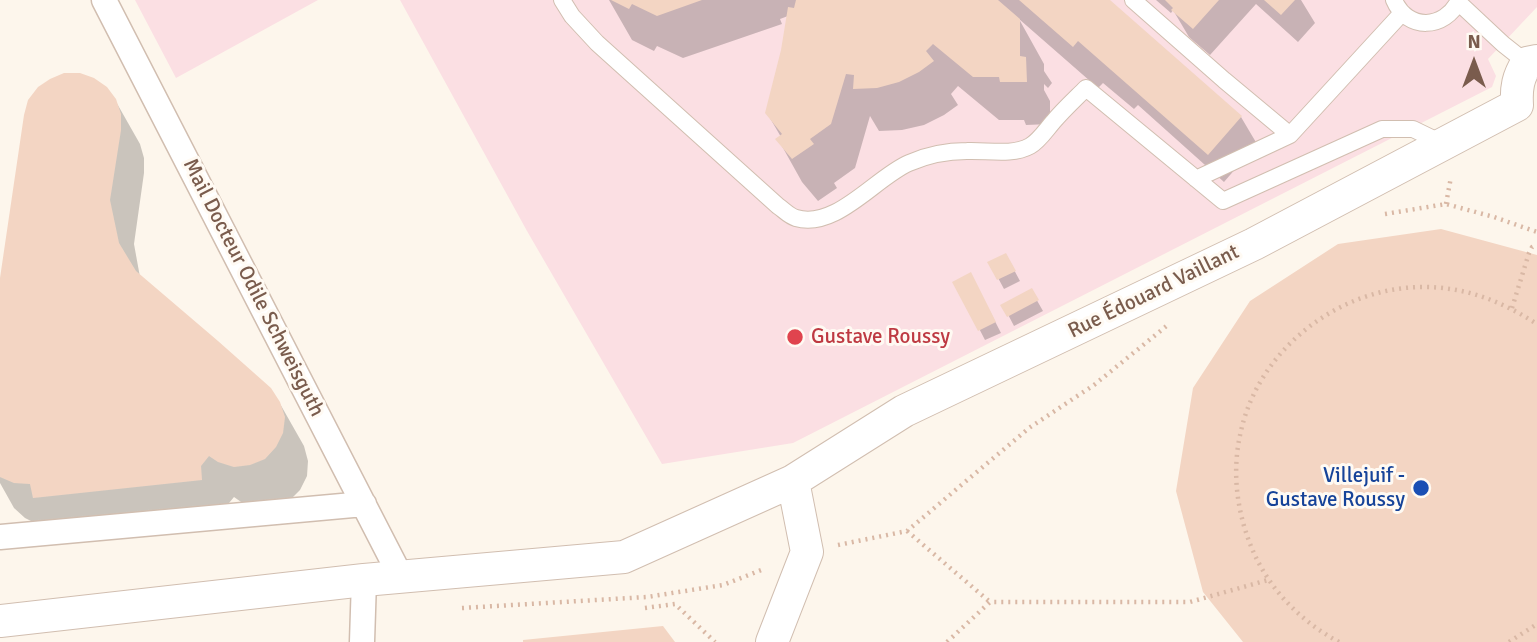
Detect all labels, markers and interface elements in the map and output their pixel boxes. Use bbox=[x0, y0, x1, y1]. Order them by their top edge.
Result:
north arrow bbox=[1439, 28, 1509, 98]
text: N bbox=[1467, 30, 1481, 54]
street label: Mail Docteur Odile Schweisguth bbox=[177, 155, 329, 421]
street label: Rue Édouard Vaillant bbox=[1064, 240, 1244, 344]
place label: Gustave Roussy bbox=[811, 324, 950, 350]
marker: Gustave Roussy bbox=[785, 327, 805, 347]
place label: Villejuif - Gustave Roussy bbox=[1266, 463, 1405, 513]
marker: Villejuif - Gustave Roussy bbox=[1411, 478, 1431, 498]

